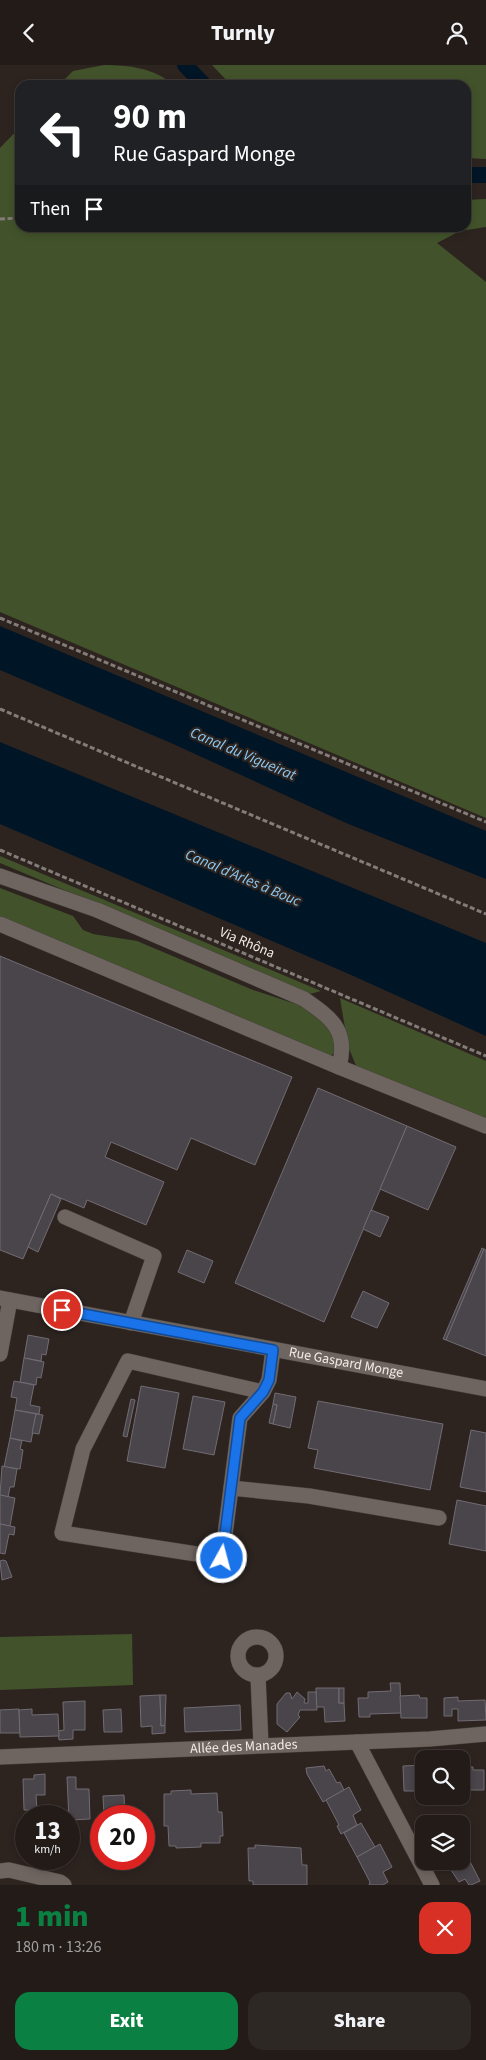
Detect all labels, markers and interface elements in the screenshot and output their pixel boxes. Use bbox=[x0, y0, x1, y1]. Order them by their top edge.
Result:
text: Turnly bbox=[211, 17, 275, 49]
icon: back bbox=[15, 19, 43, 47]
icon: person bbox=[443, 19, 471, 47]
text: 90 m bbox=[113, 92, 187, 142]
icon: left bbox=[30, 100, 95, 165]
text: Rue Gaspard Monge bbox=[113, 138, 295, 170]
icon: arrive bbox=[80, 195, 108, 223]
text: Then bbox=[30, 196, 70, 223]
water label: Canal du Vigueirat bbox=[187, 722, 300, 786]
water label: Canal d'Arles à Bouc bbox=[182, 844, 305, 912]
street label: Via Rhôna bbox=[216, 922, 278, 964]
pin bbox=[41, 1289, 83, 1331]
icon: arrive bbox=[48, 1296, 76, 1324]
street label: Rue Gaspard Monge bbox=[287, 1342, 405, 1383]
position arrow bbox=[195, 1531, 247, 1583]
street label: Allée des Manades bbox=[190, 1735, 298, 1759]
map controls bbox=[415, 1750, 470, 1870]
button: search bbox=[415, 1750, 470, 1805]
speed limit sign: 20 bbox=[90, 1805, 155, 1870]
text: 13 bbox=[34, 1813, 61, 1849]
button: layers bbox=[415, 1815, 470, 1870]
text: km/h bbox=[34, 1841, 61, 1858]
text: 1 min bbox=[15, 1895, 89, 1938]
button: close bbox=[419, 1902, 471, 1954]
text: 180 m · 13:26 bbox=[15, 1936, 102, 1958]
button: Exit bbox=[15, 1992, 238, 2050]
button: Share bbox=[248, 1992, 471, 2050]

